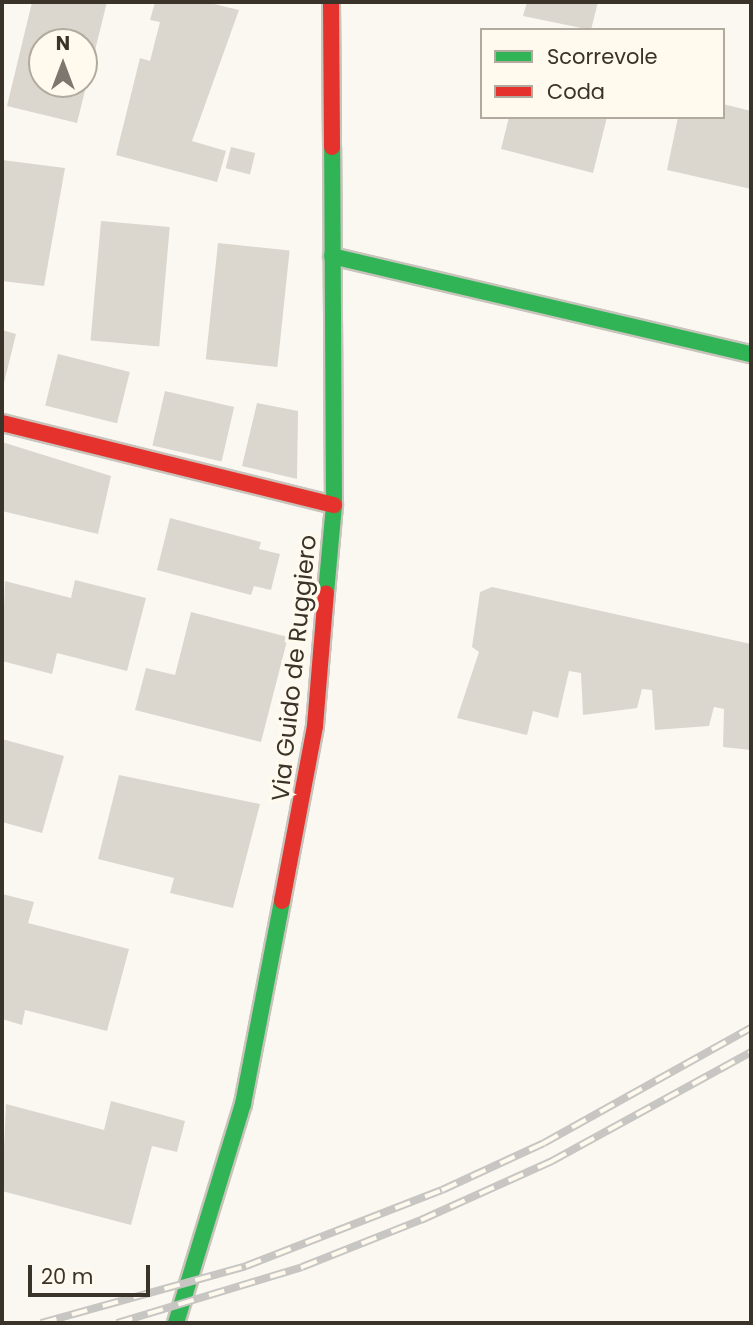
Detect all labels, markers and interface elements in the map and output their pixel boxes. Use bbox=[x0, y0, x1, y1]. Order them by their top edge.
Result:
north arrow bbox=[28, 28, 98, 98]
legend bbox=[480, 28, 725, 119]
text: N bbox=[56, 30, 70, 57]
text: Scorrevole bbox=[547, 42, 658, 71]
text: Coda bbox=[547, 77, 605, 106]
street label: Via Guido de Ruggiero bbox=[266, 533, 322, 803]
scale bar bbox=[32, 1252, 154, 1296]
text: 20 m bbox=[41, 1262, 94, 1291]

